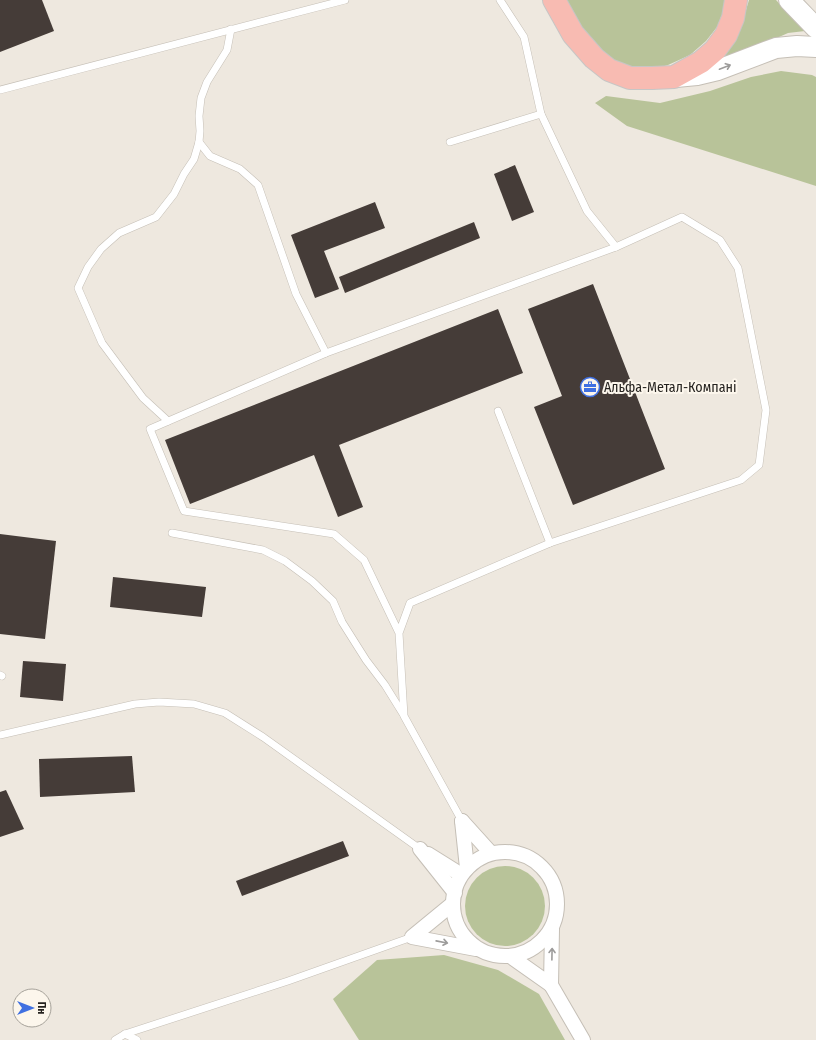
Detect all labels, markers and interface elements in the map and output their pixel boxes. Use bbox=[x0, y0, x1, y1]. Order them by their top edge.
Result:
one-way arrow bbox=[719, 63, 731, 71]
office icon: Альфа-Метал-Компані bbox=[579, 376, 601, 398]
place label: Альфа-Метал-Компані bbox=[604, 379, 736, 396]
one-way arrow bbox=[435, 939, 448, 947]
one-way arrow bbox=[548, 948, 556, 961]
north arrow bbox=[12, 988, 52, 1028]
text: Пн bbox=[35, 1002, 48, 1014]

